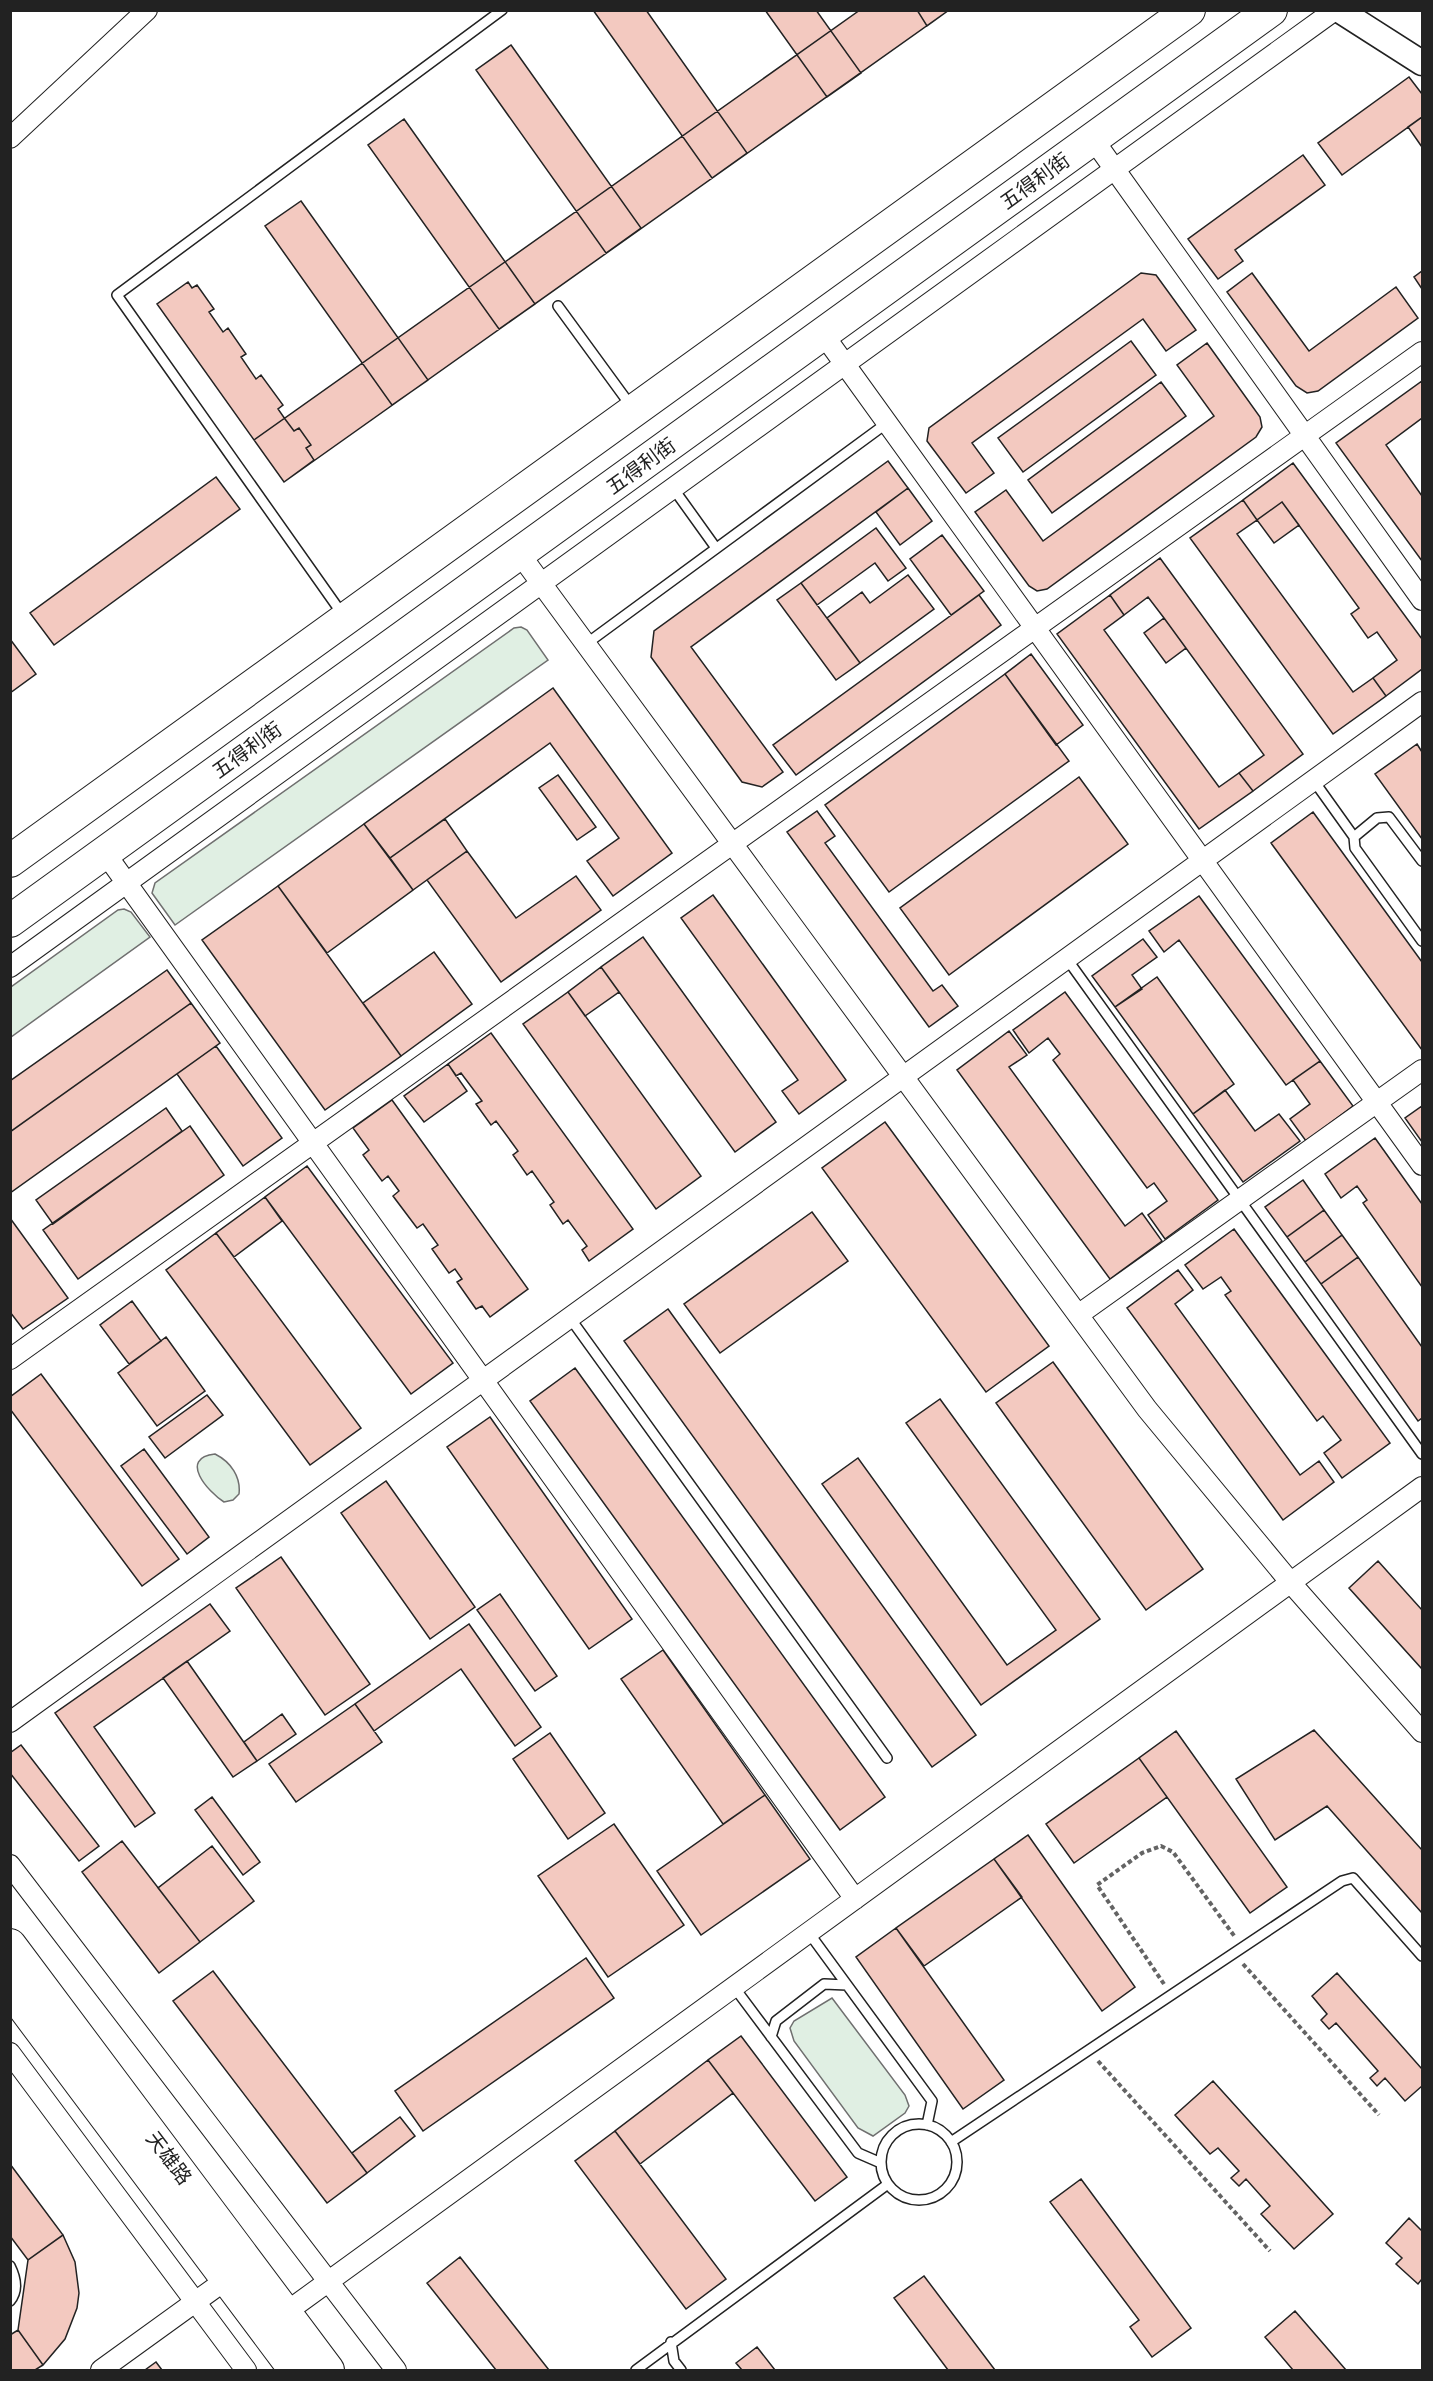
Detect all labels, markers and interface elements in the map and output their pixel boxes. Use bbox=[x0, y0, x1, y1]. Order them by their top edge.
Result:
street label: 五得利街 bbox=[996, 148, 1074, 214]
street label: 五得利街 bbox=[602, 433, 680, 499]
street label: 五得利街 bbox=[208, 717, 286, 783]
street label: 天雄路 bbox=[141, 2127, 197, 2189]

